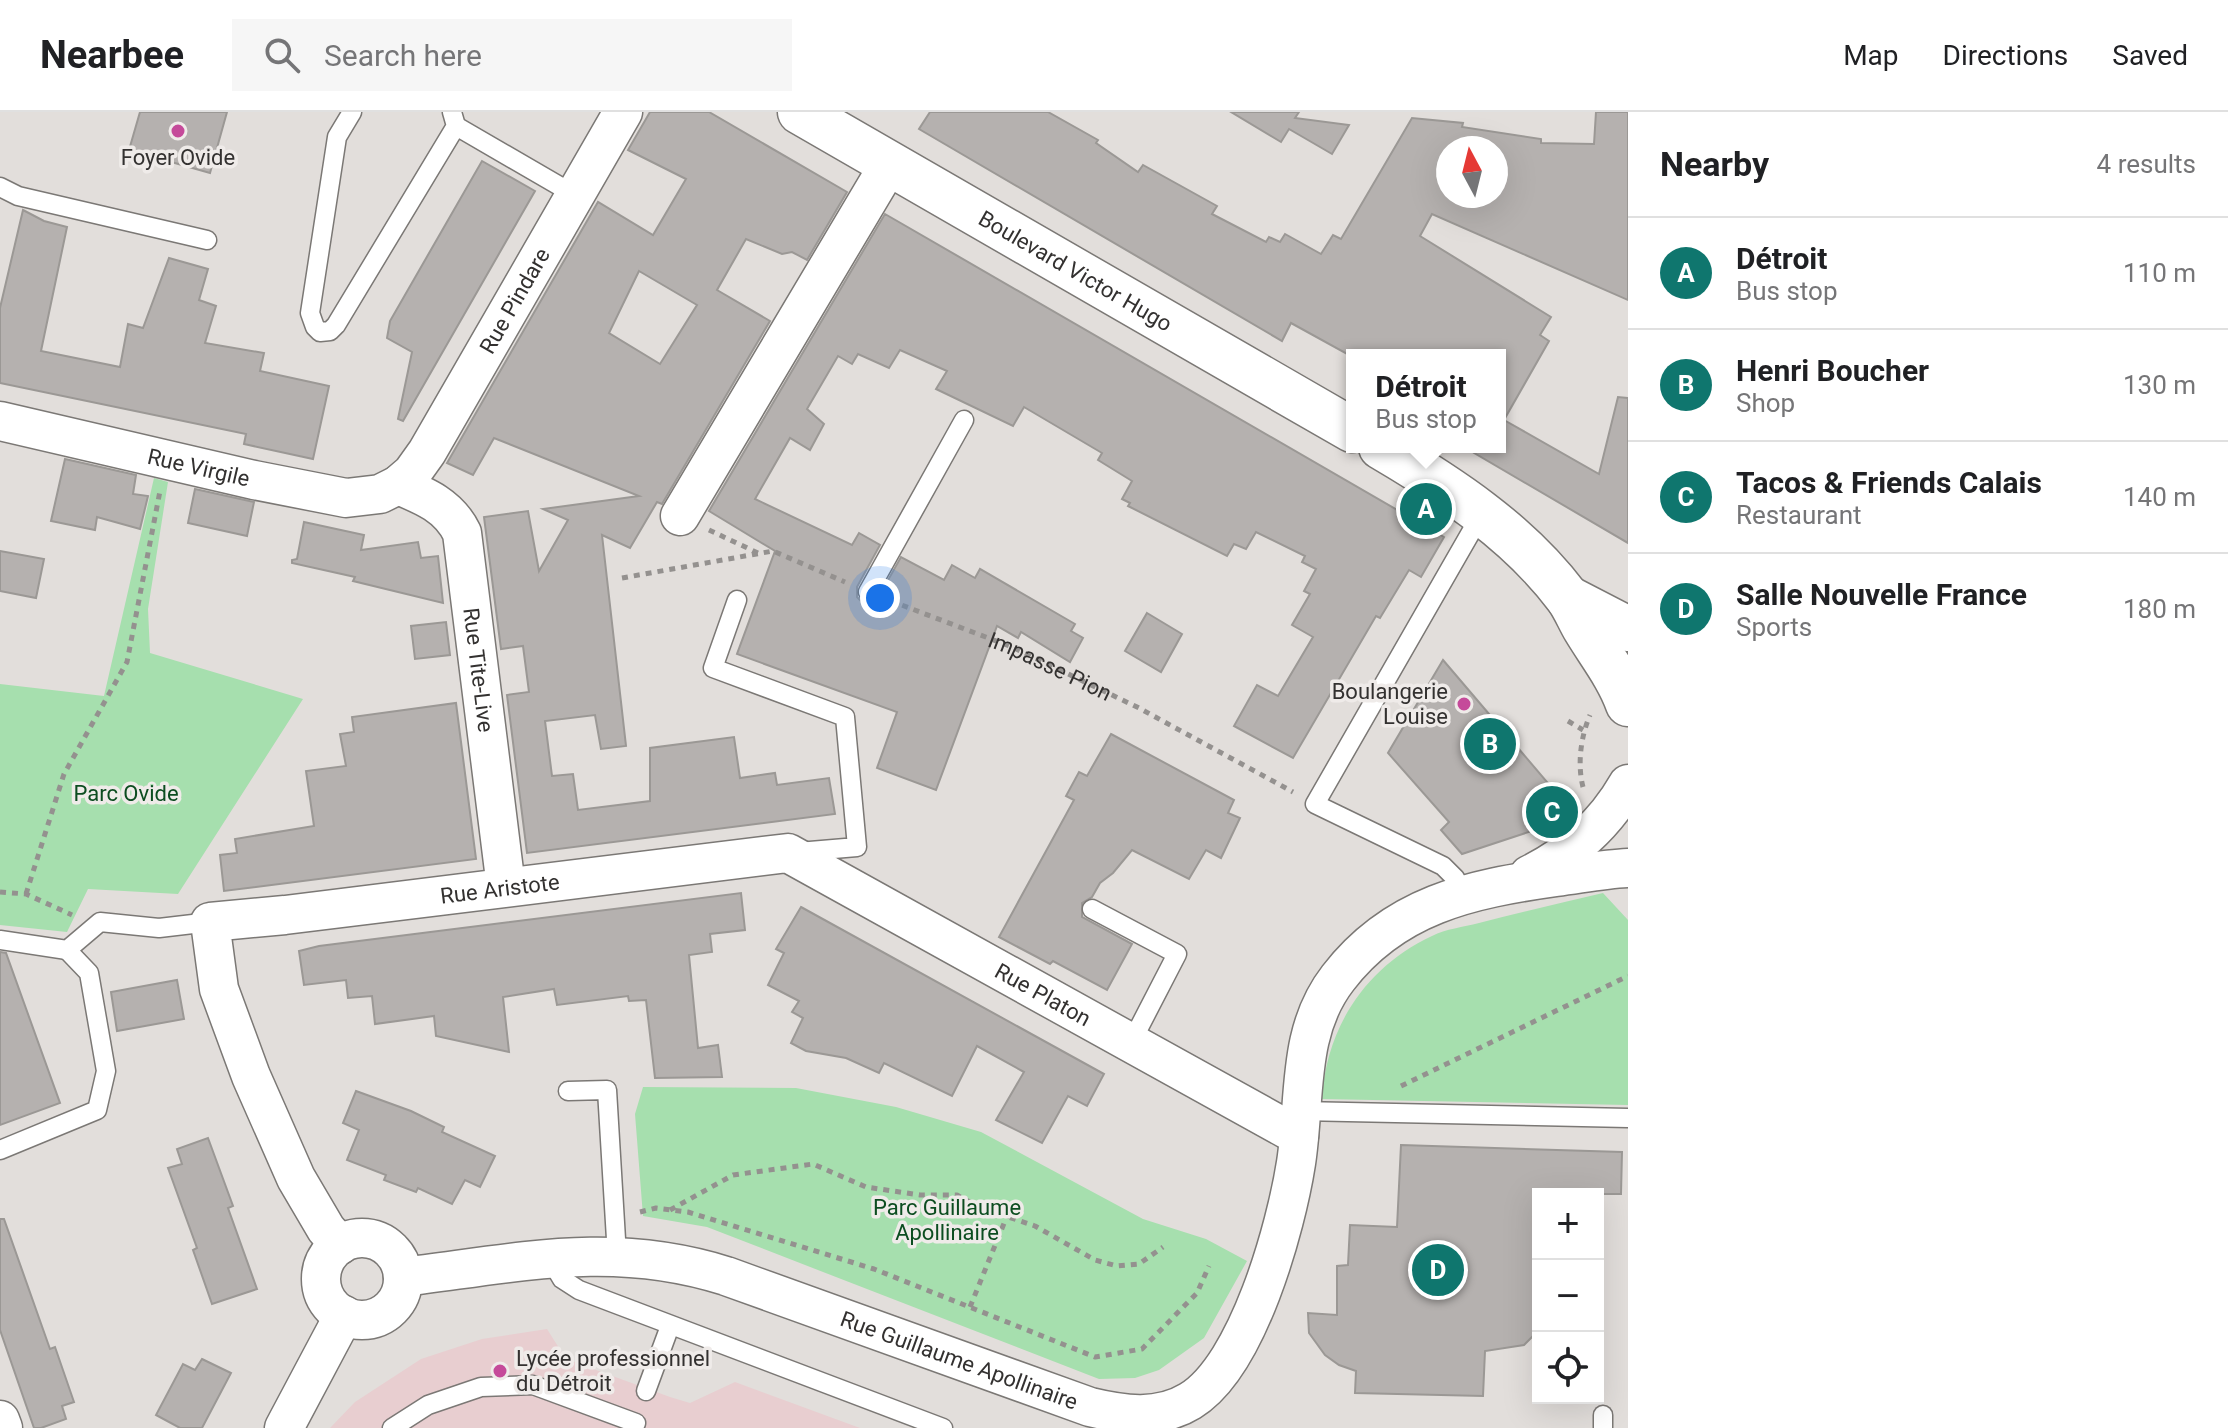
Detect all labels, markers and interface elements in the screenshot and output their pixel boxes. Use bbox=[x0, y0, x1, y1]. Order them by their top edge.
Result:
search box bbox=[232, 19, 792, 91]
text: Nearbee bbox=[40, 33, 184, 77]
icon: search bbox=[260, 33, 304, 77]
text: Search here bbox=[324, 38, 482, 73]
text: Map bbox=[1843, 39, 1899, 72]
text: Directions bbox=[1943, 39, 2068, 72]
text: Saved bbox=[2112, 39, 2188, 72]
marker: Foyer Ovide bbox=[169, 122, 187, 140]
north arrow bbox=[1436, 136, 1508, 208]
text: Nearby bbox=[1660, 144, 1769, 184]
place label: Foyer Ovide bbox=[121, 145, 235, 170]
text: 4 results bbox=[2097, 149, 2196, 179]
street label: Boulevard Victor Hugo bbox=[974, 206, 1176, 337]
text: Détroit bbox=[1736, 241, 1827, 276]
street label: Rue Pindare bbox=[475, 244, 555, 358]
text: A bbox=[1677, 258, 1695, 288]
text: 110 m bbox=[2123, 258, 2196, 288]
text: Bus stop bbox=[1736, 276, 1838, 306]
popup bbox=[1346, 349, 1506, 453]
text: Henri Boucher bbox=[1736, 353, 1929, 388]
text: Détroit bbox=[1375, 369, 1467, 404]
text: B bbox=[1678, 370, 1694, 400]
text: 130 m bbox=[2123, 370, 2196, 400]
text: Shop bbox=[1736, 388, 1795, 418]
text: Bus stop bbox=[1375, 404, 1477, 434]
street label: Rue Virgile bbox=[145, 444, 252, 492]
text: Tacos & Friends Calais bbox=[1736, 465, 2042, 500]
pin: A bbox=[1400, 479, 1452, 539]
text: C bbox=[1677, 482, 1695, 512]
text: 140 m bbox=[2123, 482, 2196, 512]
text: Restaurant bbox=[1736, 500, 1862, 530]
text: Salle Nouvelle France bbox=[1736, 577, 2027, 612]
your location bbox=[860, 578, 900, 618]
text: D bbox=[1678, 594, 1694, 624]
text: 180 m bbox=[2123, 594, 2196, 624]
street label: Rue Tite-Live bbox=[458, 606, 499, 734]
text: Sports bbox=[1736, 612, 1812, 642]
street label: Impasse Pion bbox=[985, 627, 1116, 706]
place label: Boulangerie Louise bbox=[1332, 679, 1448, 729]
marker: Boulangerie Louise bbox=[1455, 695, 1473, 713]
pin: B bbox=[1464, 714, 1516, 774]
park label: Parc Ovide bbox=[73, 781, 179, 806]
pin: C bbox=[1526, 782, 1578, 842]
street label: Rue Aristote bbox=[439, 869, 561, 909]
street label: Rue Platon bbox=[991, 958, 1095, 1031]
map controls bbox=[1532, 1188, 1604, 1404]
button: + bbox=[1532, 1188, 1604, 1260]
park label: Parc Guillaume Apollinaire bbox=[873, 1195, 1021, 1245]
pin: D bbox=[1412, 1240, 1464, 1300]
button: − bbox=[1532, 1260, 1604, 1332]
street label: Rue Guillaume Apollinaire bbox=[837, 1306, 1081, 1415]
button: locate bbox=[1532, 1332, 1604, 1404]
place label: Lycée professionnel du Détroit bbox=[516, 1346, 710, 1396]
marker: Lycée professionnel du Détroit bbox=[491, 1362, 509, 1380]

